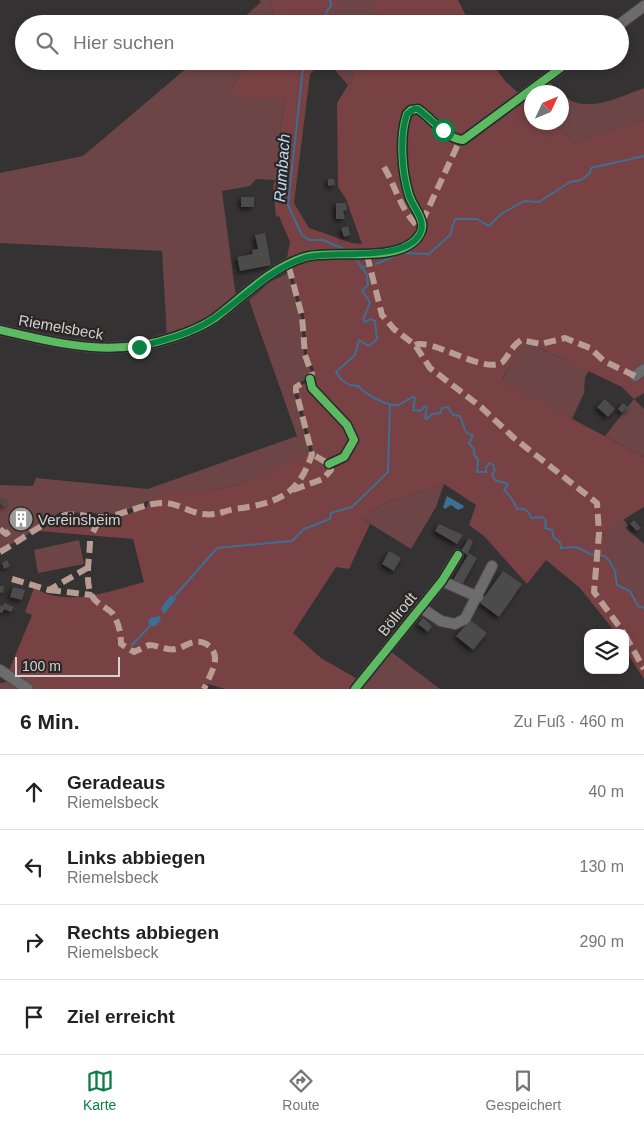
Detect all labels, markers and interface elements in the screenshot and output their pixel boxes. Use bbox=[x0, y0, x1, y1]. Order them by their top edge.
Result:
search box bbox=[15, 15, 629, 70]
icon: search bbox=[33, 29, 61, 57]
text: Hier suchen bbox=[73, 32, 174, 53]
north arrow bbox=[524, 85, 569, 130]
route start bbox=[432, 119, 455, 142]
water label: Rumbach bbox=[271, 133, 293, 203]
street label: Riemelsbeck bbox=[17, 311, 105, 343]
route end bbox=[128, 336, 151, 359]
building icon: Vereinsheim bbox=[8, 506, 34, 532]
place label: Vereinsheim bbox=[38, 511, 121, 528]
street label: Böllrodt bbox=[374, 588, 420, 639]
map controls bbox=[584, 629, 629, 674]
button: layers bbox=[584, 629, 629, 674]
scale bar bbox=[15, 654, 120, 677]
text: 100 m bbox=[22, 658, 61, 674]
text: 6 Min. bbox=[20, 710, 80, 733]
text: Zu Fuß · 460 m bbox=[514, 713, 624, 730]
text: Geradeaus bbox=[67, 772, 165, 793]
icon: ahead bbox=[20, 778, 48, 806]
text: 40 m bbox=[588, 783, 624, 800]
text: Riemelsbeck bbox=[67, 794, 159, 811]
text: Links abbiegen bbox=[67, 847, 205, 868]
icon: left bbox=[20, 853, 48, 881]
text: 130 m bbox=[580, 858, 624, 875]
text: Riemelsbeck bbox=[67, 869, 159, 886]
text: Rechts abbiegen bbox=[67, 922, 219, 943]
icon: right bbox=[20, 928, 48, 956]
text: 290 m bbox=[580, 933, 624, 950]
text: Riemelsbeck bbox=[67, 944, 159, 961]
icon: arrive bbox=[20, 1003, 48, 1031]
text: Ziel erreicht bbox=[67, 1006, 175, 1027]
tab: Karte bbox=[83, 1067, 116, 1113]
tab: Route bbox=[282, 1067, 320, 1113]
tab: Gespeichert bbox=[486, 1067, 561, 1113]

